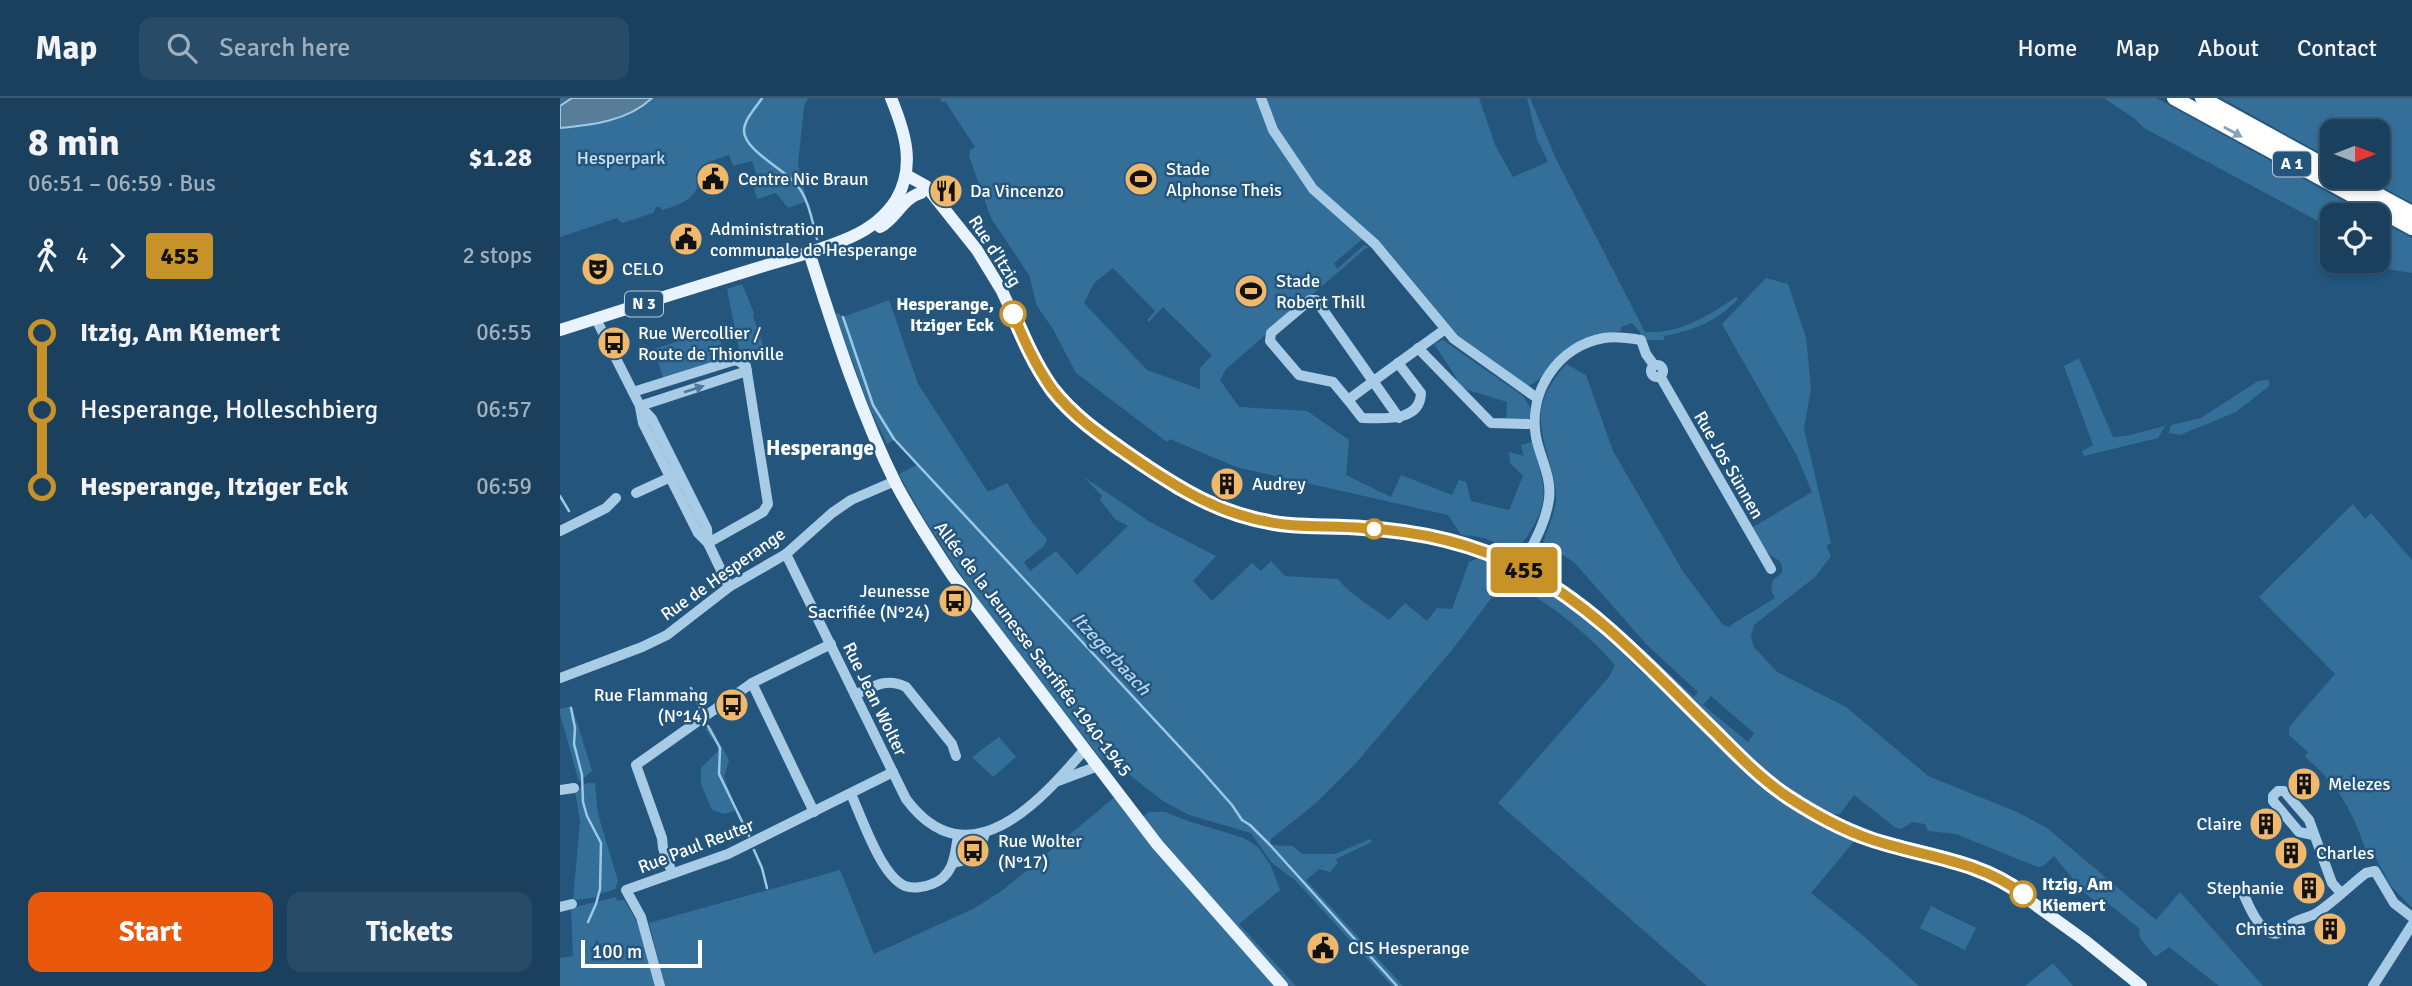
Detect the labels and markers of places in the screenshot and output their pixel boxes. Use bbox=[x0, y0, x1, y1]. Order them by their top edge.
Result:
place label: Stade Alphonse Theis bbox=[1166, 158, 1282, 201]
public building icon: Centre Nic Braun bbox=[694, 160, 732, 198]
sports icon: Stade Alphonse Theis bbox=[1122, 160, 1160, 198]
place label: Centre Nic Braun bbox=[738, 168, 869, 190]
restaurant icon: Da Vincenzo bbox=[927, 172, 965, 210]
place label: Da Vincenzo bbox=[970, 180, 1064, 202]
place label: Administration communale de Hesperange bbox=[710, 218, 917, 261]
public building icon: Administration communale de Hesperange bbox=[667, 220, 705, 258]
theatre icon: CELO bbox=[579, 250, 617, 288]
place label: CELO bbox=[622, 258, 664, 280]
place label: Stade Robert Thill bbox=[1276, 270, 1366, 313]
sports icon: Stade Robert Thill bbox=[1232, 272, 1270, 310]
place label: Hesperange, Itziger Eck bbox=[896, 293, 995, 336]
marker: Hesperange, Itziger Eck bbox=[1000, 301, 1026, 327]
place label: Rue Wercollier / Route de Thionville bbox=[638, 322, 784, 365]
bus stop icon: Rue Wercollier / Route de Thionville bbox=[595, 324, 633, 362]
building icon: Audrey bbox=[1208, 465, 1246, 503]
place label: Audrey bbox=[1252, 473, 1306, 495]
unlabelled marker bbox=[1364, 519, 1384, 539]
place label: Jeunesse Sacrifiée (N°24) bbox=[808, 580, 930, 623]
bus stop icon: Jeunesse Sacrifiée (N°24) bbox=[936, 582, 974, 620]
place label: Rue Flammang (N°14) bbox=[594, 684, 708, 727]
bus stop icon: Rue Flammang (N°14) bbox=[713, 686, 751, 724]
building icon: Melezes bbox=[2285, 765, 2323, 803]
place label: Melezes bbox=[2328, 773, 2390, 795]
building icon: Claire bbox=[2247, 805, 2285, 843]
place label: Claire bbox=[2196, 813, 2242, 835]
place label: Rue Wolter (N°17) bbox=[998, 830, 1082, 873]
bus stop icon: Rue Wolter (N°17) bbox=[954, 832, 992, 870]
building icon: Charles bbox=[2272, 834, 2310, 872]
place label: Charles bbox=[2316, 842, 2375, 864]
building icon: Stephanie bbox=[2290, 869, 2328, 907]
place label: Itzig, Am Kiemert bbox=[2042, 873, 2113, 916]
place label: Stephanie bbox=[2207, 877, 2284, 899]
marker: Itzig, Am Kiemert bbox=[2010, 881, 2036, 907]
building icon: Christina bbox=[2311, 910, 2349, 948]
place label: Christina bbox=[2235, 918, 2306, 940]
public building icon: CIS Hesperange bbox=[1304, 929, 1342, 967]
place label: CIS Hesperange bbox=[1348, 937, 1470, 959]

